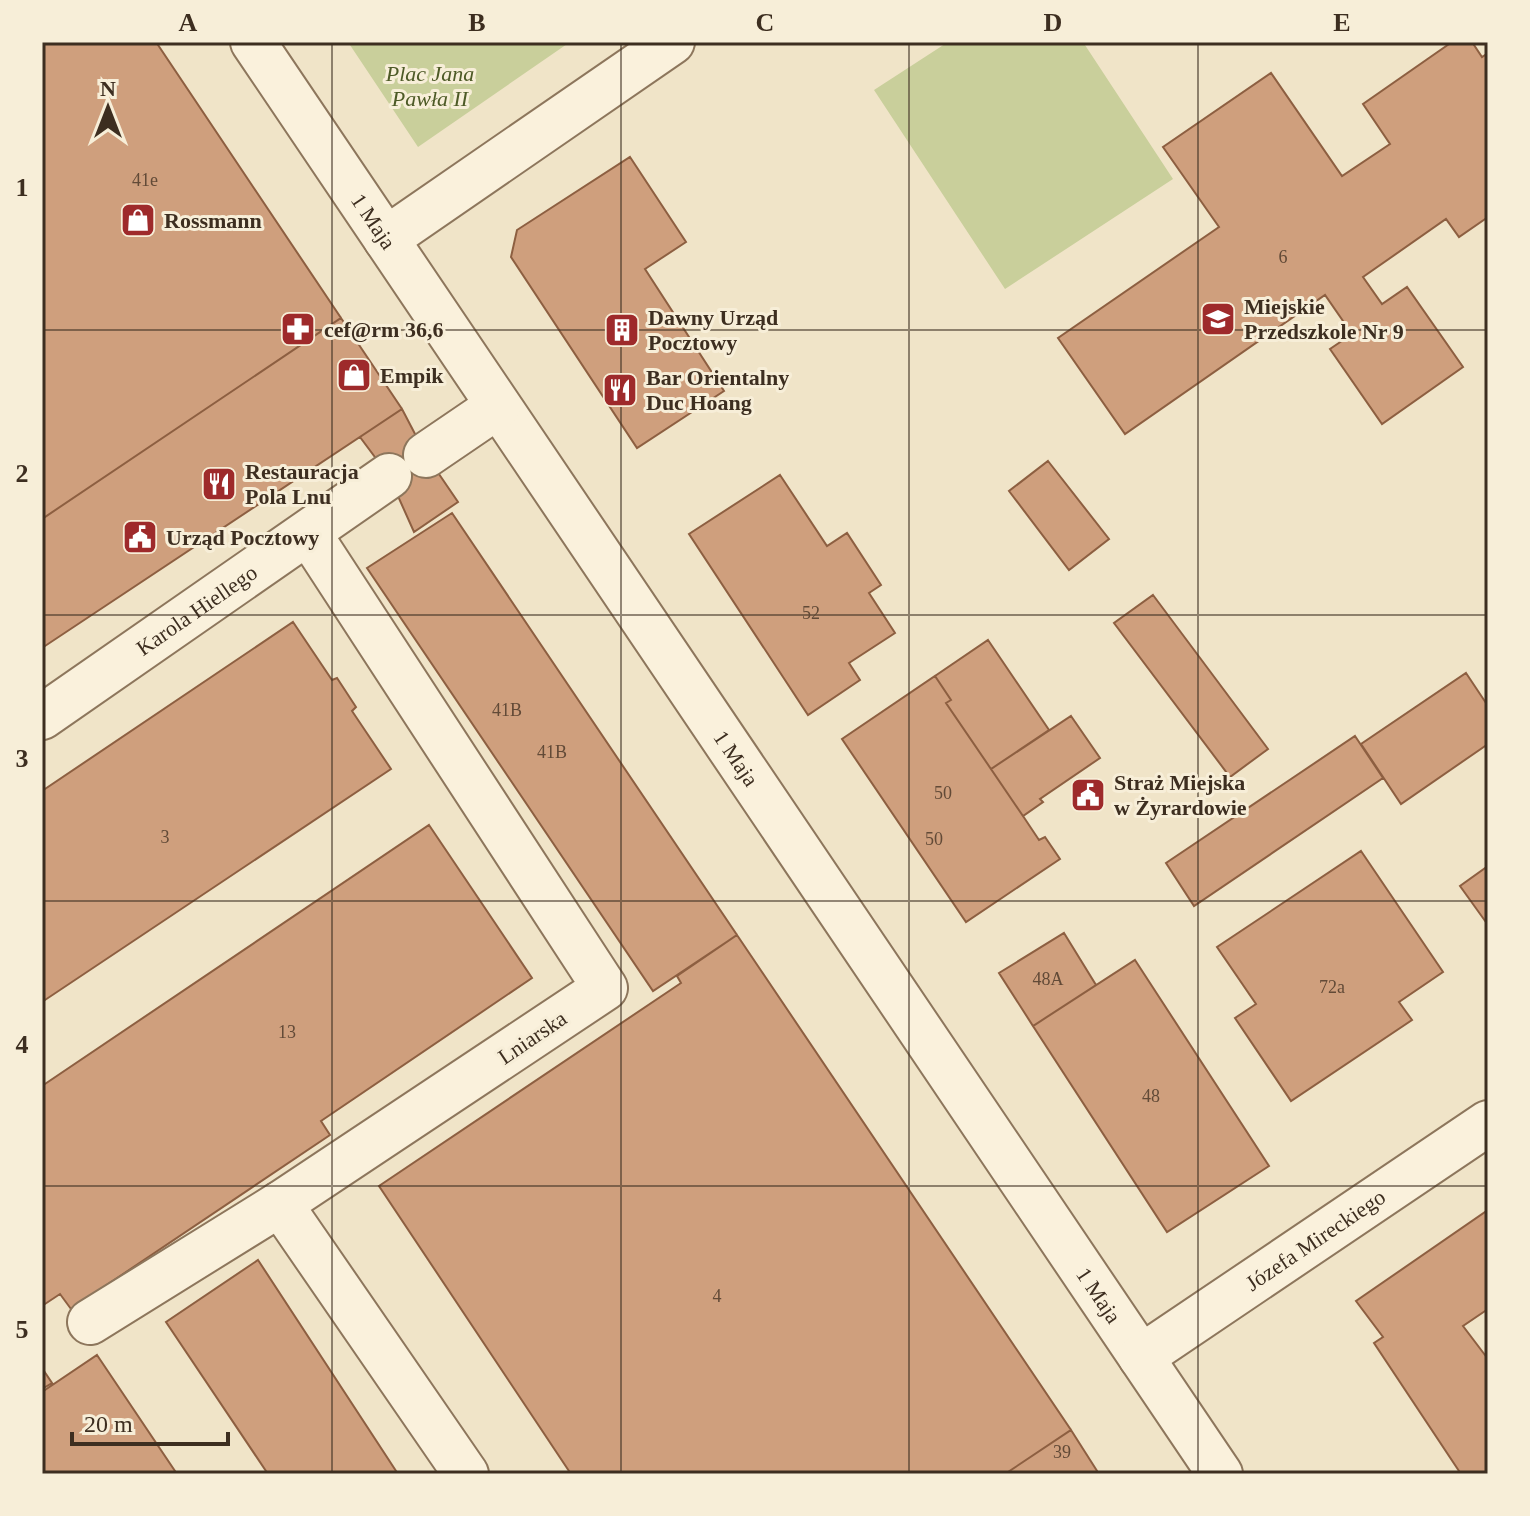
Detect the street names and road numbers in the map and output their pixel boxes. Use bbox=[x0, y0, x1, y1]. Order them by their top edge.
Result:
street label: 1 Maja bbox=[346, 189, 401, 254]
street label: Karola Hiellego bbox=[132, 560, 262, 661]
street label: 1 Maja bbox=[708, 726, 764, 791]
street label: Lniarska bbox=[493, 1005, 571, 1069]
street label: Józefa Mireckiego bbox=[1241, 1184, 1390, 1296]
street label: 1 Maja bbox=[1071, 1263, 1127, 1328]

